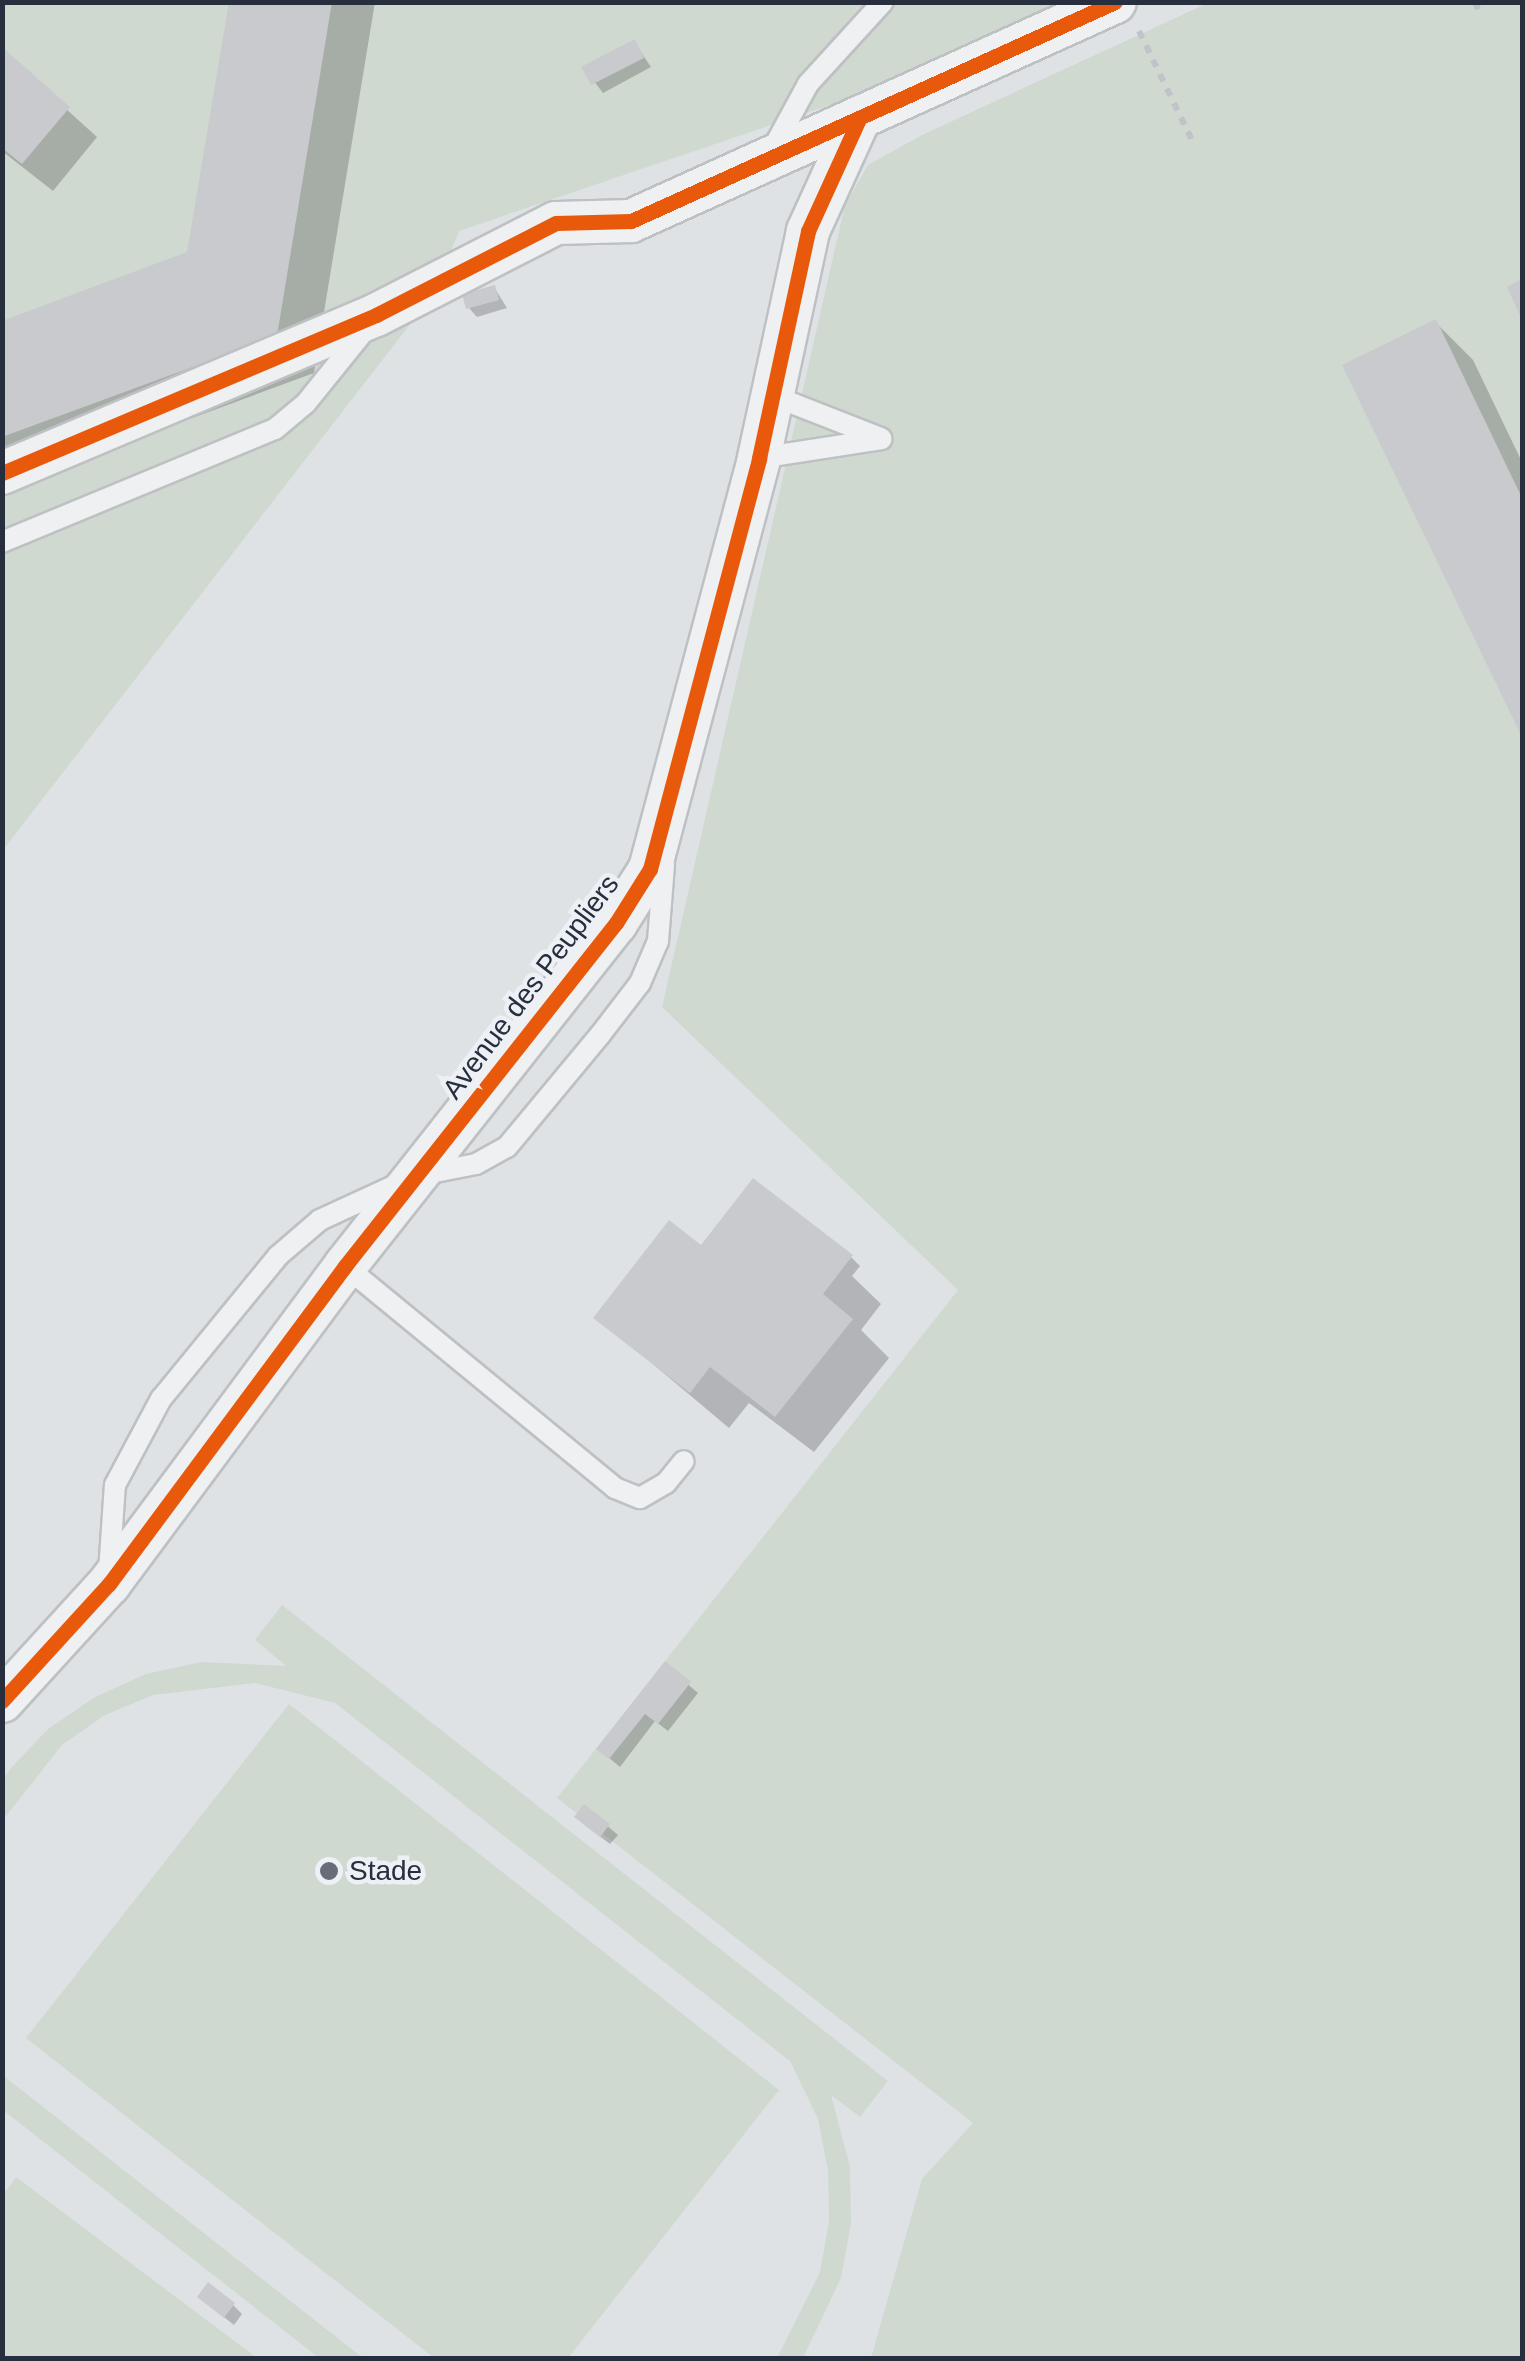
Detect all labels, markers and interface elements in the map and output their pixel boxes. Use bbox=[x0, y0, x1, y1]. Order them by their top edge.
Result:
street label: Avenue des Peupliers bbox=[436, 868, 626, 1106]
place label: Stade bbox=[349, 1854, 422, 1888]
marker: Stade bbox=[318, 1860, 340, 1882]

